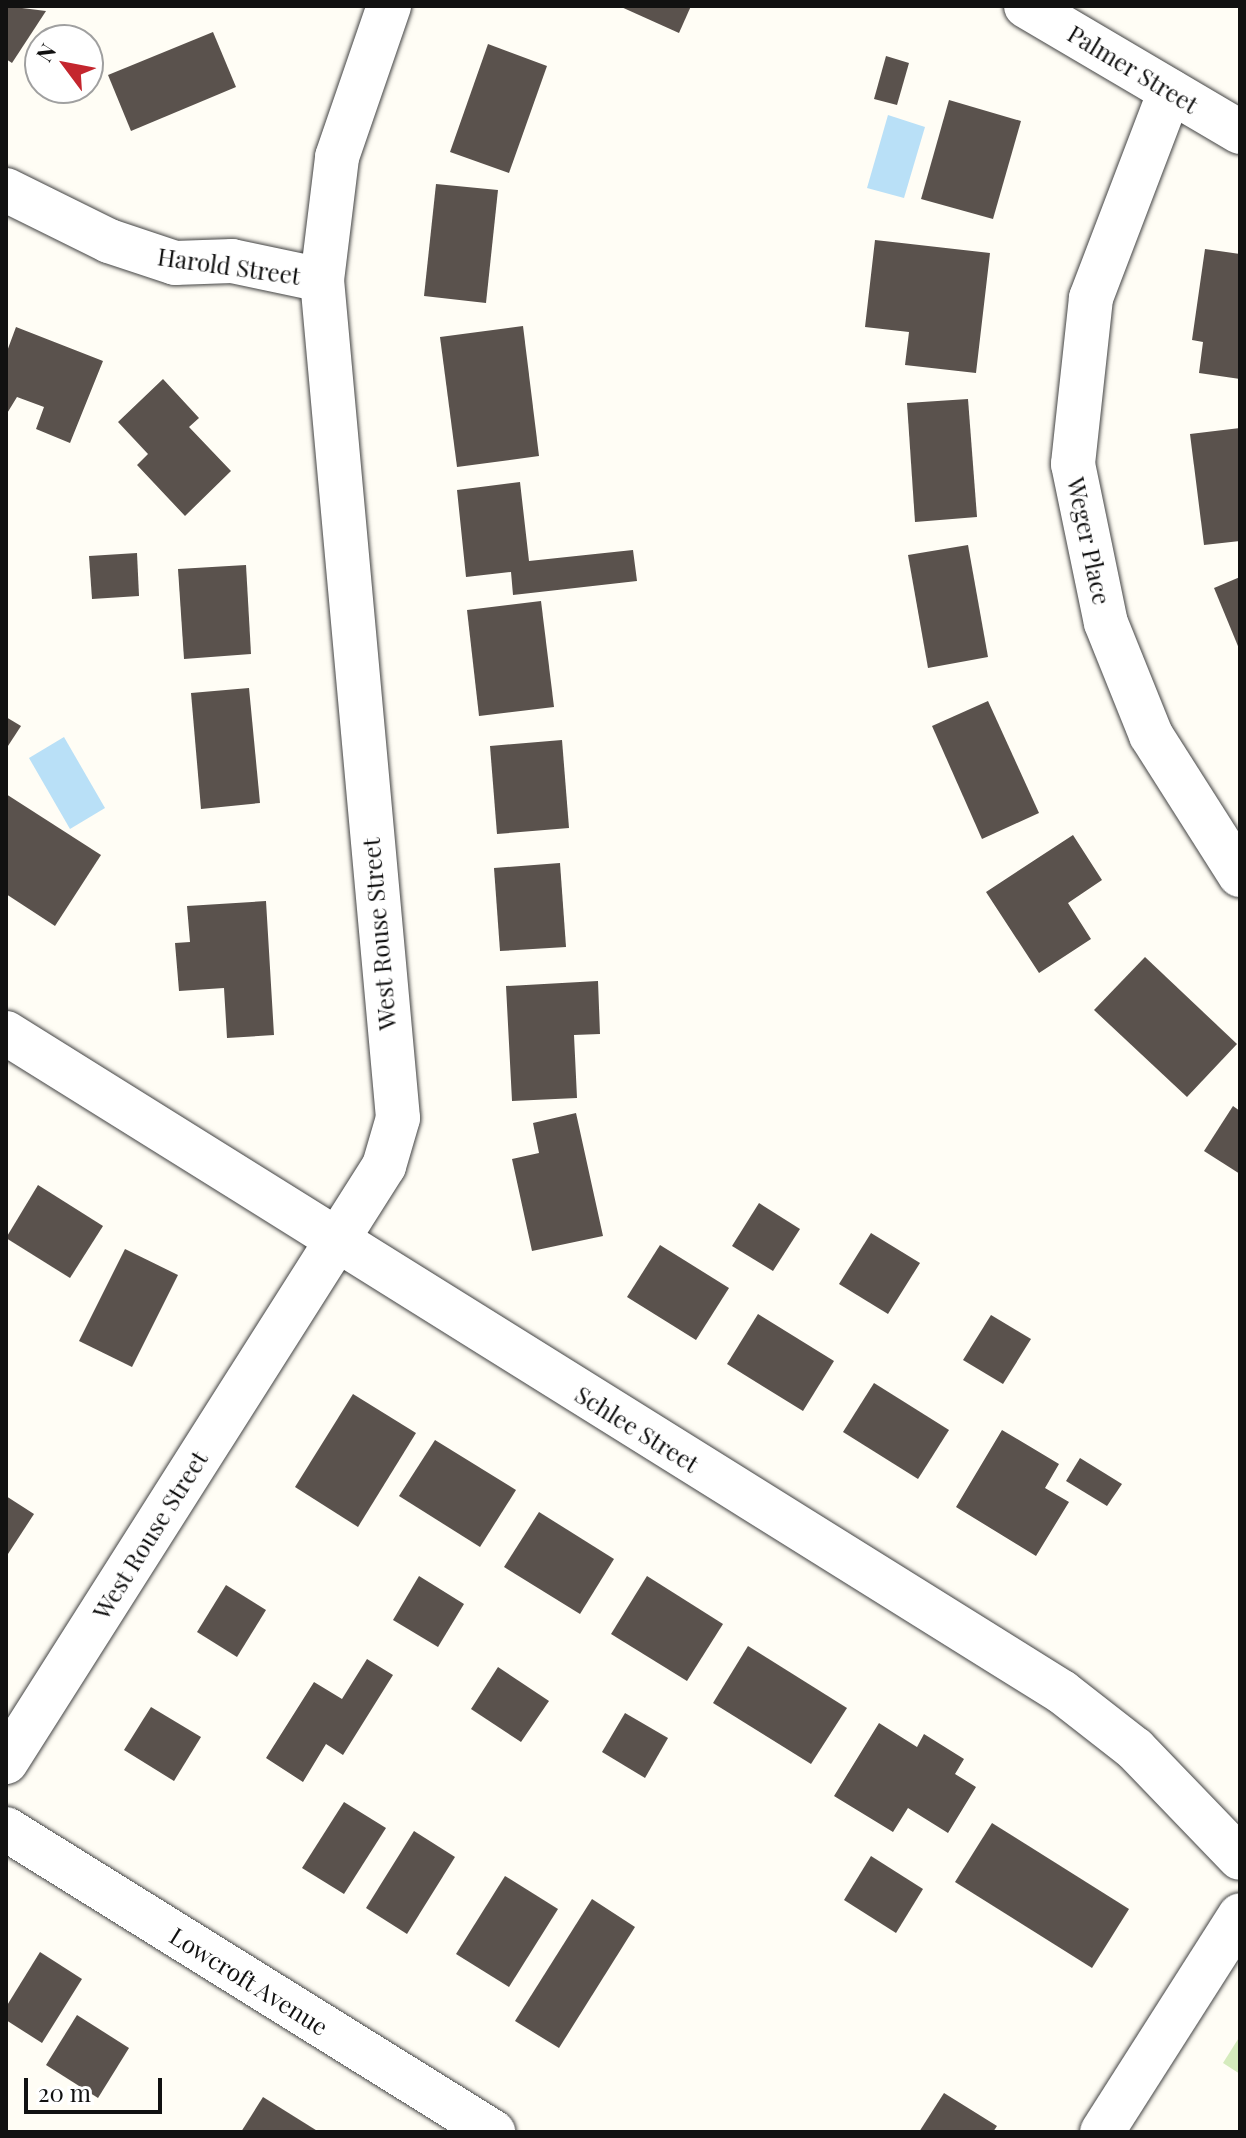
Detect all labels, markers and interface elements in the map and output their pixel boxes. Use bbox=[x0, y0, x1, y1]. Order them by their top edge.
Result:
street label: Palmer Street bbox=[1062, 19, 1204, 119]
north arrow bbox=[24, 24, 104, 104]
text: N bbox=[28, 38, 62, 67]
street label: Harold Street bbox=[156, 242, 302, 290]
street label: Weger Place bbox=[1061, 474, 1117, 608]
street label: West Rouse Street bbox=[356, 836, 402, 1032]
street label: Schlee Street bbox=[570, 1380, 704, 1478]
street label: West Rouse Street bbox=[87, 1445, 213, 1625]
street label: Lowcroft Avenue bbox=[164, 1921, 334, 2041]
scale bar bbox=[28, 2062, 166, 2112]
text: 20 m bbox=[38, 2076, 91, 2108]

